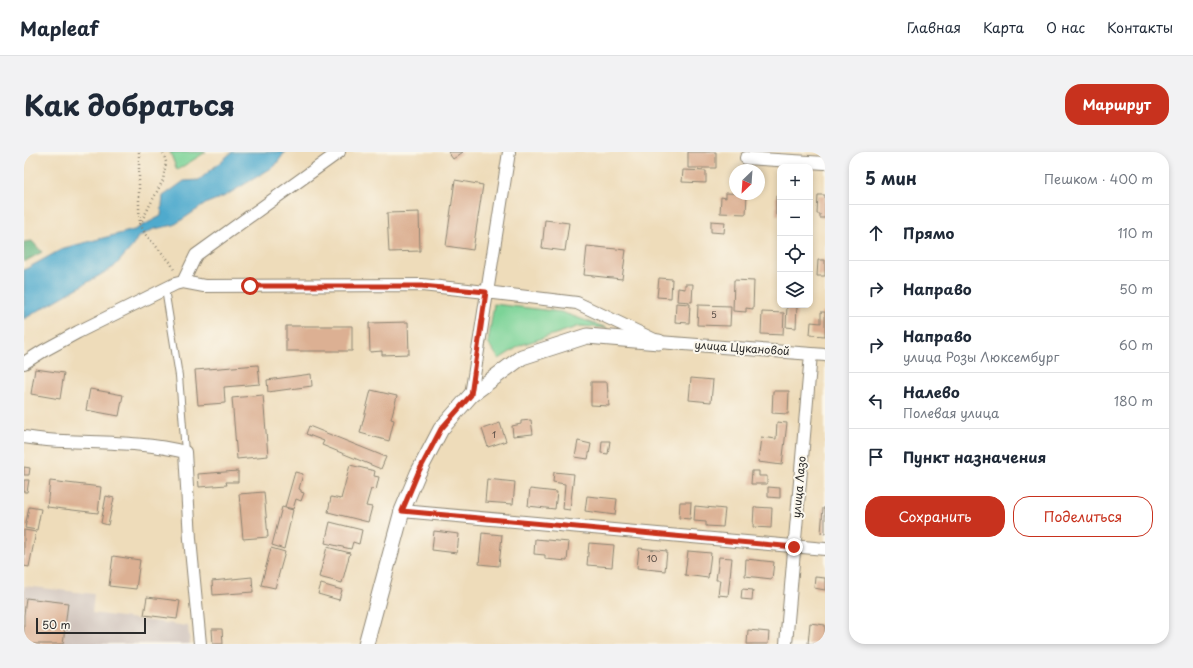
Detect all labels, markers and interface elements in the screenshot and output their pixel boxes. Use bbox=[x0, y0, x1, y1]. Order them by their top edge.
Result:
text: Mapleaf bbox=[20, 14, 98, 42]
text: Главная bbox=[907, 17, 961, 38]
text: Карта bbox=[983, 17, 1024, 38]
text: О нас bbox=[1046, 17, 1085, 38]
text: Контакты bbox=[1107, 17, 1173, 38]
text: Как добраться bbox=[24, 83, 235, 126]
button: Маршрут bbox=[1065, 84, 1169, 125]
north arrow bbox=[729, 164, 765, 200]
map controls bbox=[777, 164, 813, 308]
button: + bbox=[777, 164, 813, 200]
text: 5 мин bbox=[865, 165, 917, 191]
text: Пешком · 400 m bbox=[1044, 169, 1153, 188]
button: − bbox=[777, 200, 813, 236]
text: Прямо bbox=[903, 221, 954, 244]
icon: ahead bbox=[865, 222, 887, 244]
text: 110 m bbox=[1118, 223, 1153, 242]
button: locate bbox=[777, 236, 813, 272]
button: layers bbox=[777, 272, 813, 308]
route start bbox=[241, 277, 259, 295]
text: Направо bbox=[903, 277, 972, 300]
icon: right bbox=[865, 278, 887, 300]
text: 50 m bbox=[1119, 279, 1153, 298]
house number: 5 bbox=[711, 307, 717, 321]
text: Направо bbox=[903, 324, 972, 347]
icon: right bbox=[865, 334, 887, 356]
text: 60 m bbox=[1119, 335, 1153, 354]
street label: улица Цукановой bbox=[694, 336, 790, 359]
text: улица Розы Люксембург bbox=[903, 347, 1059, 366]
text: Налево bbox=[903, 380, 960, 403]
icon: left bbox=[865, 390, 887, 412]
text: 180 m bbox=[1114, 391, 1153, 410]
text: Полевая улица bbox=[903, 403, 999, 422]
house number: 1 bbox=[492, 427, 496, 441]
text: Пункт назначения bbox=[903, 445, 1046, 468]
icon: arrive bbox=[865, 446, 887, 468]
street label: улица Лазо bbox=[787, 455, 810, 519]
button: Сохранить bbox=[865, 496, 1005, 537]
button: Поделиться bbox=[1013, 496, 1153, 537]
route end bbox=[785, 538, 803, 556]
house number: 10 bbox=[647, 551, 658, 565]
scale bar bbox=[36, 616, 146, 635]
text: 50 m bbox=[42, 616, 71, 633]

